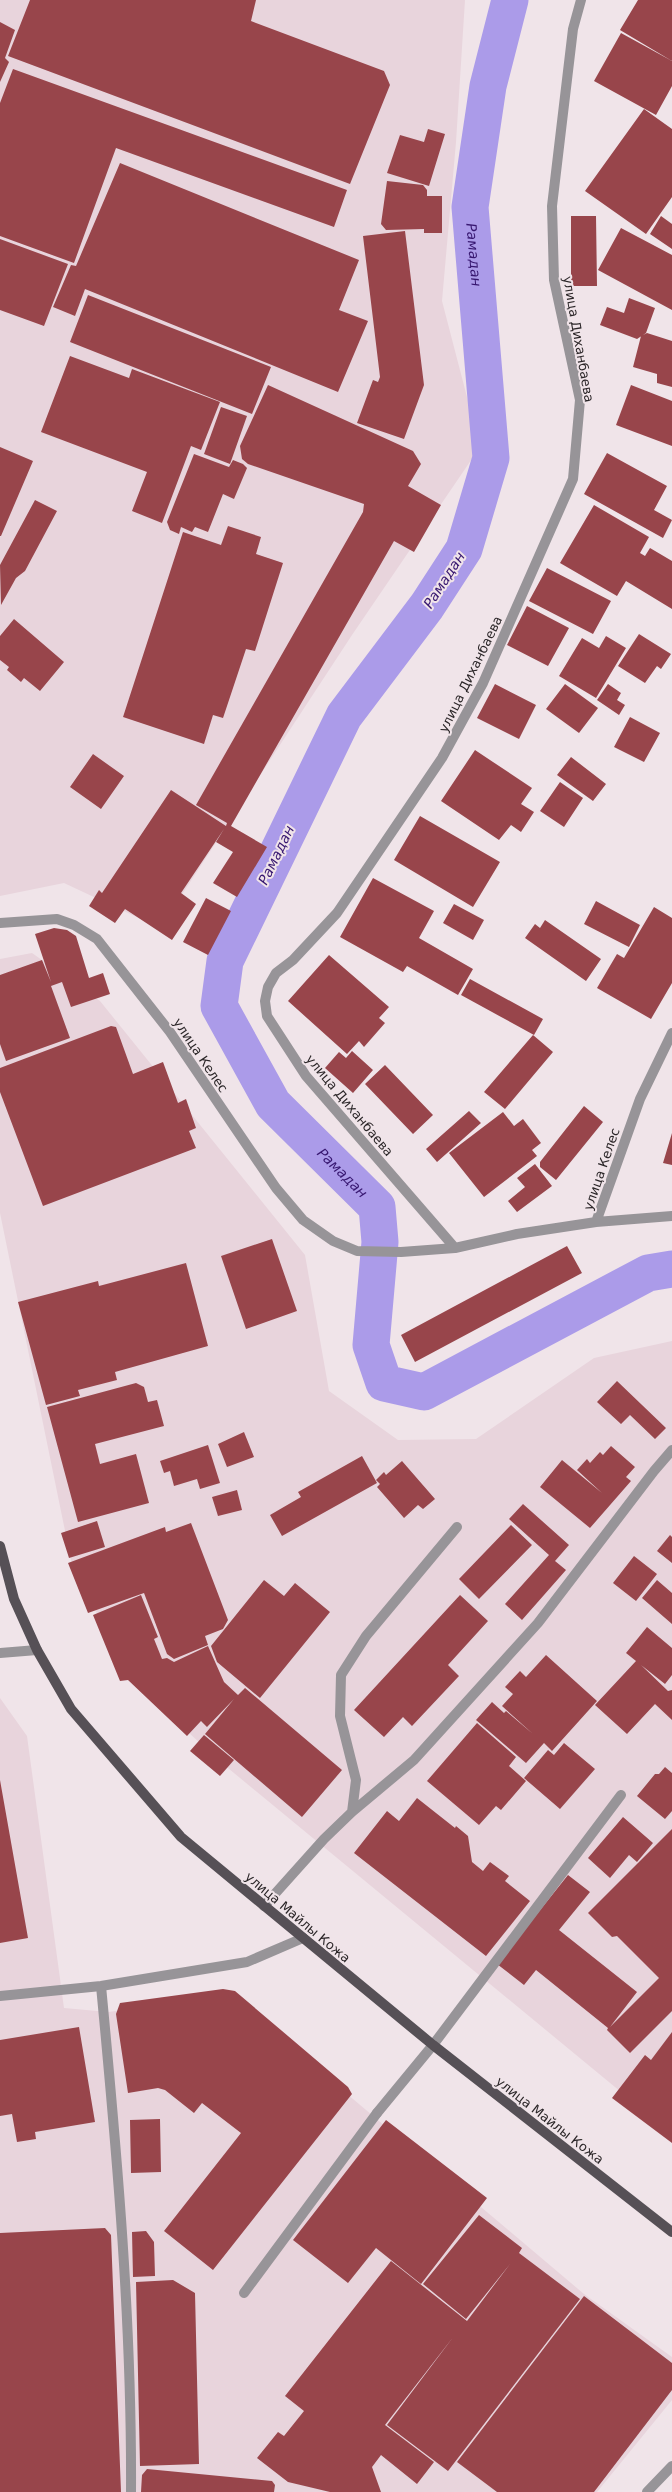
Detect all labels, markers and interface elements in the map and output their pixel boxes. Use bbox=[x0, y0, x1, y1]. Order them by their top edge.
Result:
water label: Рамадан bbox=[463, 222, 485, 287]
street label: улица Диханбаева bbox=[560, 275, 597, 403]
water label: Рамадан bbox=[420, 549, 468, 611]
street label: улица Диханбаева bbox=[436, 614, 505, 735]
water label: Рамадан bbox=[255, 823, 297, 887]
street label: улица Келес bbox=[170, 1015, 231, 1095]
street label: улица Диханбаева bbox=[303, 1052, 396, 1159]
street label: улица Келес bbox=[580, 1126, 623, 1212]
water label: Рамадан bbox=[314, 1145, 371, 1201]
street label: улица Майлы Кожа bbox=[242, 1869, 353, 1966]
street label: улица Майлы Кожа bbox=[493, 2074, 607, 2167]

